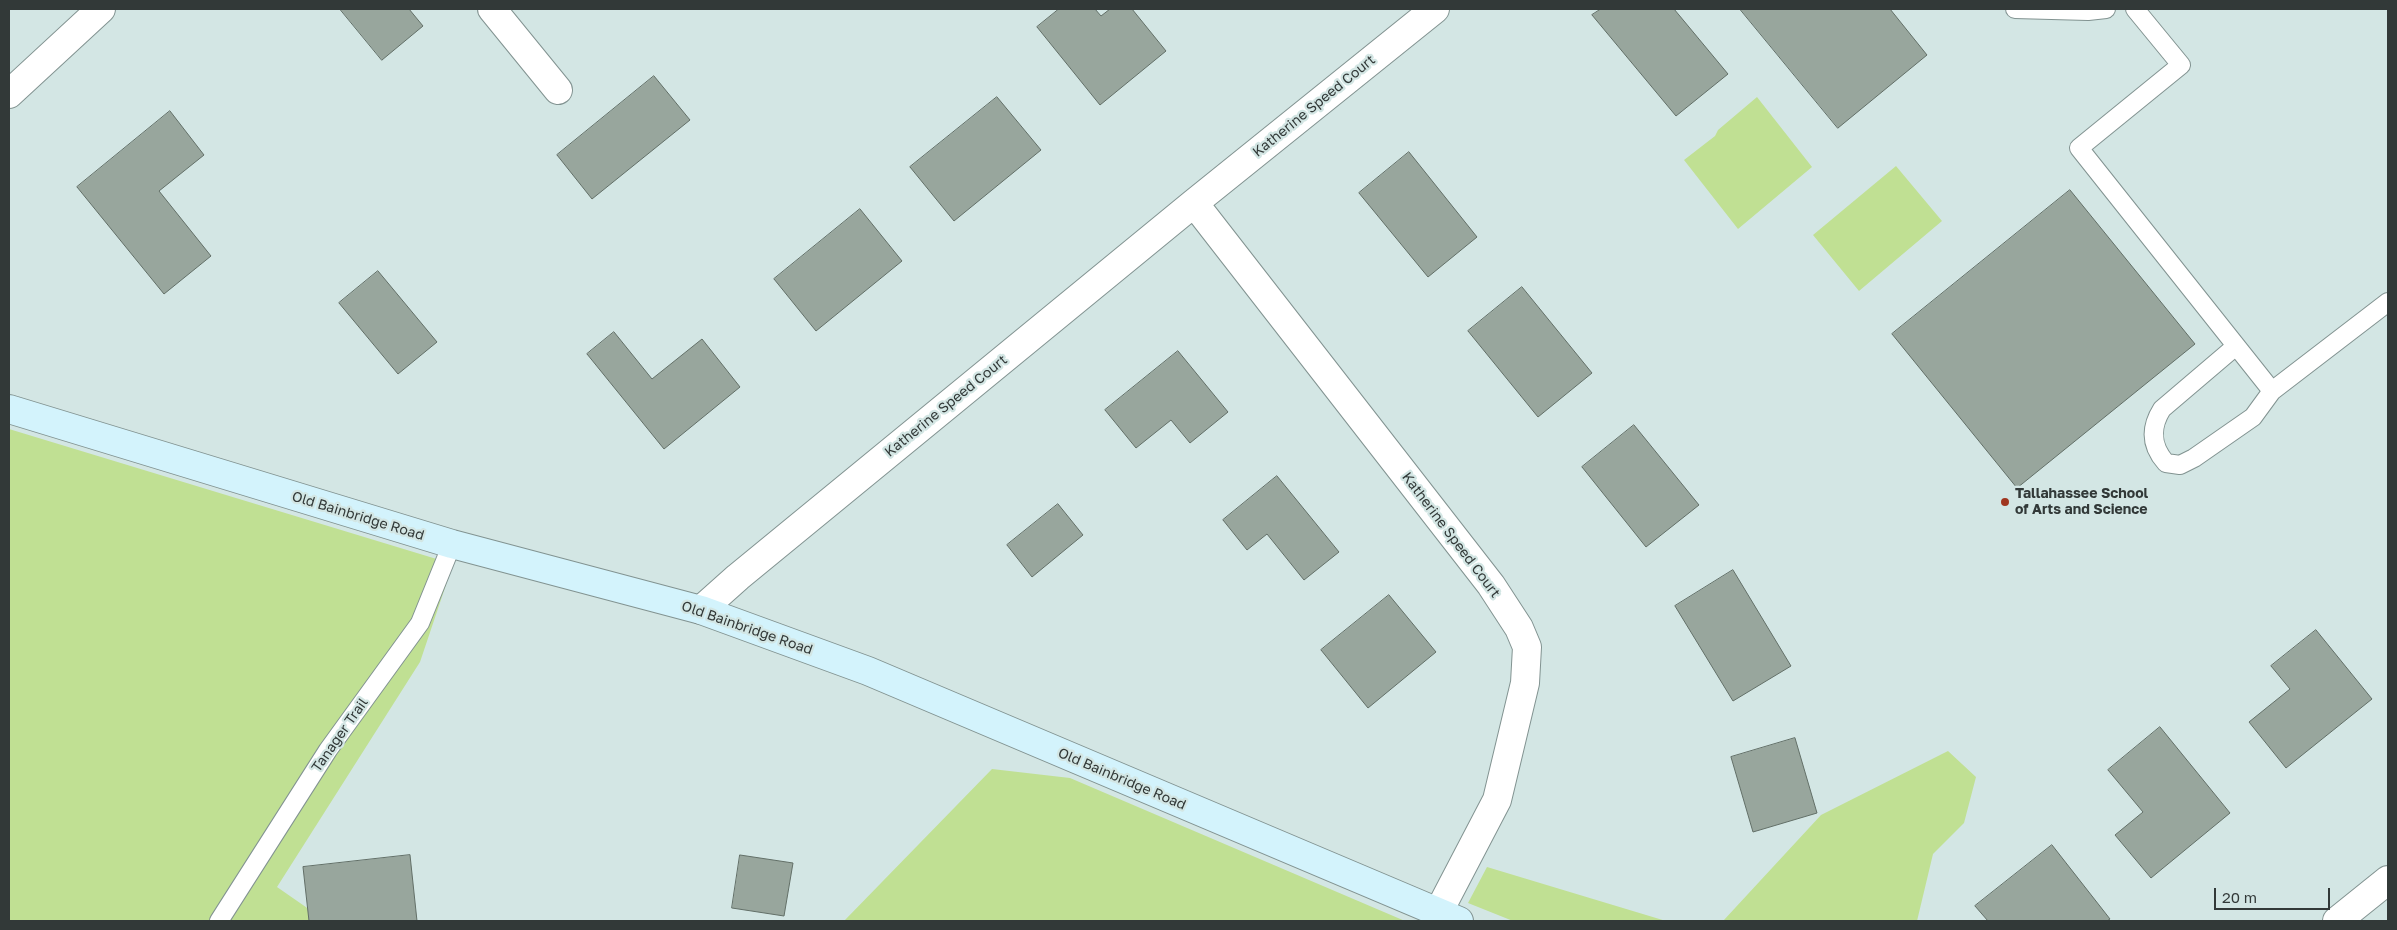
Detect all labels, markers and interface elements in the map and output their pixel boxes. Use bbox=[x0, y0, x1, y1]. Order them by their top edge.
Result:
street label: Katherine Speed Court bbox=[1249, 51, 1379, 161]
street label: Katherine Speed Court bbox=[881, 351, 1011, 461]
street label: Katherine Speed Court bbox=[1398, 469, 1504, 601]
place label: Tallahassee School of Arts and Science bbox=[2015, 486, 2148, 518]
street label: Old Bainbridge Road bbox=[290, 488, 426, 544]
marker: Tallahassee School of Arts and Science bbox=[1999, 496, 2011, 508]
street label: Old Bainbridge Road bbox=[679, 598, 815, 658]
street label: Tanager Trail bbox=[308, 695, 372, 775]
street label: Old Bainbridge Road bbox=[1055, 744, 1189, 814]
scale bar bbox=[2217, 878, 2333, 910]
text: 20 m bbox=[2222, 888, 2257, 906]

